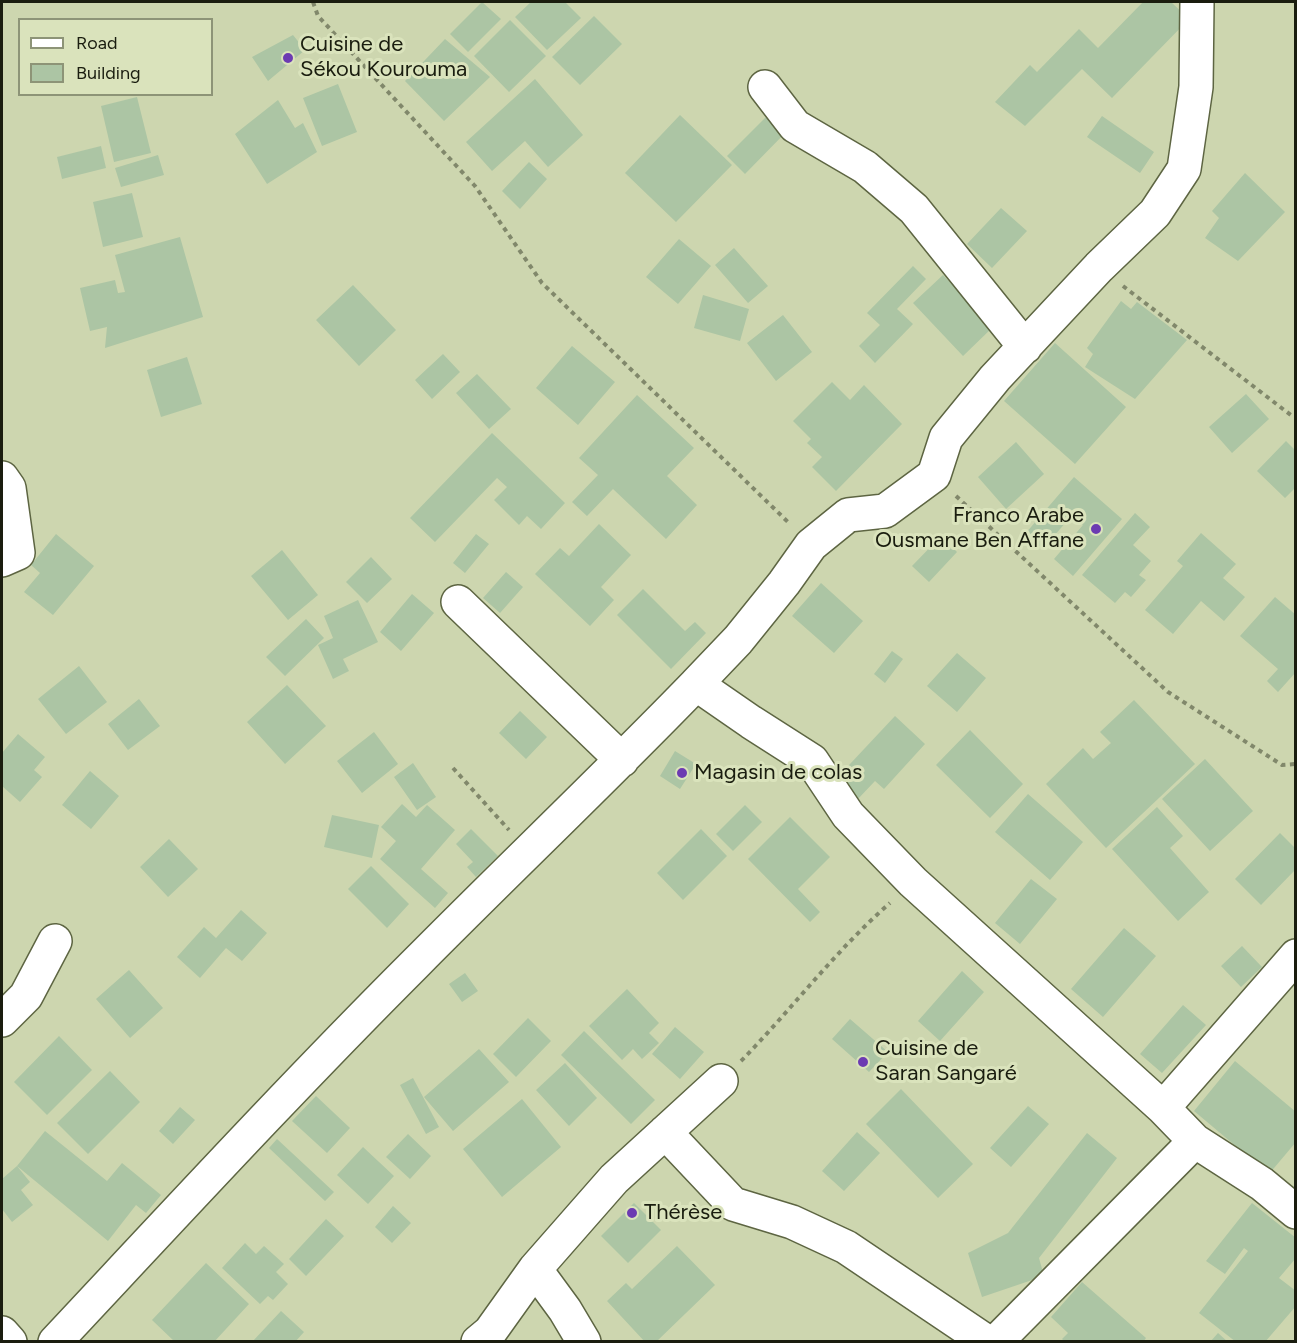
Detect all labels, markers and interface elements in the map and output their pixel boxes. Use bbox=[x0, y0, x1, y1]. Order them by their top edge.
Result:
legend bbox=[18, 18, 213, 96]
text: Road bbox=[76, 32, 117, 54]
place label: Cuisine de Sékou Kourouma bbox=[300, 32, 467, 84]
marker: Cuisine de Sékou Kourouma bbox=[281, 51, 295, 65]
text: Building bbox=[76, 62, 141, 84]
place label: Franco Arabe Ousmane Ben Affane bbox=[875, 503, 1084, 554]
marker: Franco Arabe Ousmane Ben Affane bbox=[1089, 522, 1103, 536]
place label: Magasin de colas bbox=[694, 760, 862, 786]
marker: Magasin de colas bbox=[675, 766, 689, 780]
place label: Cuisine de Saran Sangaré bbox=[875, 1036, 1017, 1088]
marker: Cuisine de Saran Sangaré bbox=[856, 1055, 870, 1069]
place label: Thérèse bbox=[644, 1200, 722, 1226]
marker: Thérèse bbox=[625, 1206, 639, 1220]

